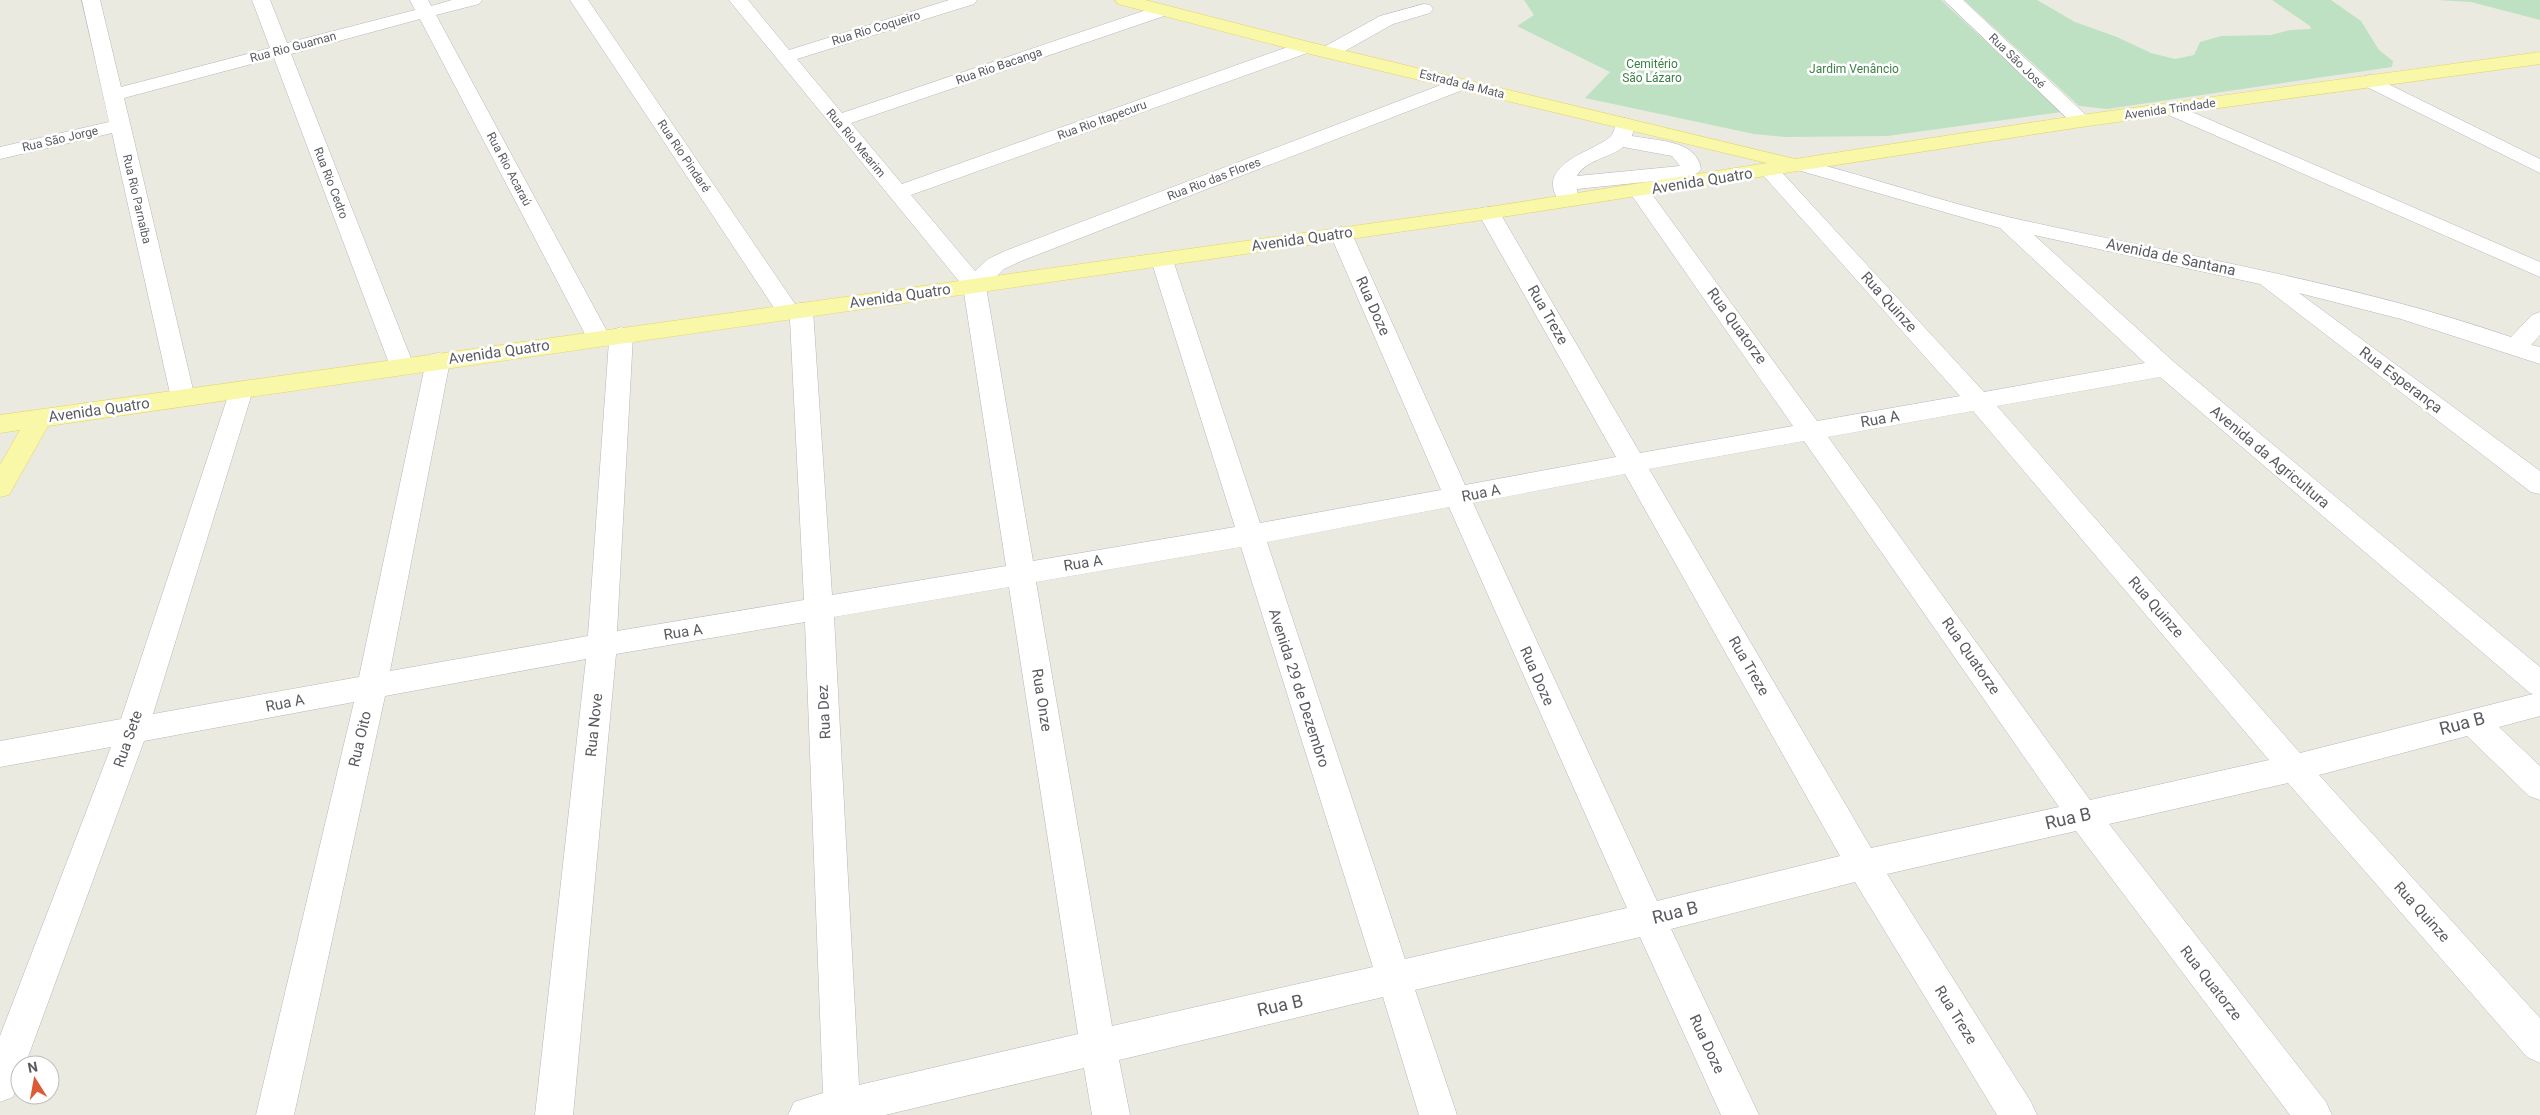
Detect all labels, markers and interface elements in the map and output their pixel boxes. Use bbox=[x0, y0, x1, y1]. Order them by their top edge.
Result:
street label: Rua Rio Coqueiro bbox=[830, 8, 922, 48]
street label: Rua Rio Guaman bbox=[248, 29, 338, 65]
street label: Rua São José bbox=[1986, 31, 2048, 91]
street label: Rua Rio Bacanga bbox=[954, 45, 1044, 87]
park label: Cemitério São Lázaro bbox=[1622, 57, 1682, 85]
park label: Jardim Venâncio bbox=[1809, 62, 1899, 76]
street label: Estrada da Mata bbox=[1418, 67, 1506, 101]
street label: Avenida Trindade bbox=[2123, 96, 2217, 122]
street label: Rua Rio Itapecuru bbox=[1055, 97, 1149, 143]
street label: Rua Rio Mearim bbox=[823, 106, 889, 180]
street label: Rua Rio Pindaré bbox=[655, 117, 713, 195]
street label: Rua São Jorge bbox=[21, 123, 99, 155]
street label: Rua Rio Acaraú bbox=[484, 130, 534, 208]
street label: Rua Rio Cedro bbox=[311, 145, 351, 221]
street label: Rua Rio Parnaíba bbox=[120, 153, 154, 245]
street label: Rua Rio das Flores bbox=[1165, 155, 1263, 203]
street label: Avenida Quatro bbox=[1650, 164, 1754, 198]
street label: Avenida Quatro bbox=[1250, 223, 1354, 255]
street label: Avenida de Santana bbox=[2105, 234, 2237, 280]
street label: Rua Quinze bbox=[1857, 268, 1921, 336]
street label: Rua Doze bbox=[1352, 274, 1394, 338]
street label: Avenida Quatro bbox=[848, 280, 952, 312]
street label: Rua Treze bbox=[1524, 282, 1572, 348]
street label: Rua Quatorze bbox=[1703, 284, 1771, 368]
street label: Avenida Quatro bbox=[447, 336, 551, 368]
street label: Rua Esperança bbox=[2356, 343, 2446, 417]
street label: Avenida Quatro bbox=[47, 394, 151, 426]
street label: Avenida da Agricultura bbox=[2207, 402, 2333, 512]
street label: Rua A bbox=[1859, 407, 1901, 431]
street label: Rua A bbox=[1460, 480, 1502, 506]
street label: Rua A bbox=[1062, 551, 1104, 575]
street label: Rua Quinze bbox=[2125, 573, 2187, 641]
street label: Avenida 29 de Dezembro bbox=[1265, 606, 1333, 770]
street label: Rua Quatorze bbox=[1938, 614, 2004, 698]
street label: Rua A bbox=[662, 620, 704, 644]
street label: Rua Treze bbox=[1725, 633, 1773, 699]
street label: Rua Doze bbox=[1516, 644, 1558, 708]
street label: Rua Onze bbox=[1028, 667, 1056, 733]
street label: Rua Dez bbox=[814, 684, 834, 740]
street label: Rua A bbox=[264, 690, 306, 716]
street label: Rua Nove bbox=[582, 692, 606, 758]
street label: Rua B bbox=[2437, 707, 2487, 739]
street label: Rua Sete bbox=[110, 708, 146, 770]
street label: Rua Oito bbox=[345, 709, 375, 769]
street label: Rua B bbox=[2043, 803, 2093, 833]
street label: Rua Quinze bbox=[2390, 878, 2454, 946]
street label: Rua B bbox=[1650, 896, 1700, 928]
street label: Rua Quatorze bbox=[2176, 942, 2246, 1024]
street label: Rua Treze bbox=[1931, 982, 1981, 1048]
street label: Rua B bbox=[1255, 990, 1305, 1020]
street label: Rua Doze bbox=[1686, 1012, 1728, 1076]
north arrow bbox=[10, 1055, 60, 1105]
text: N bbox=[26, 1058, 39, 1076]

